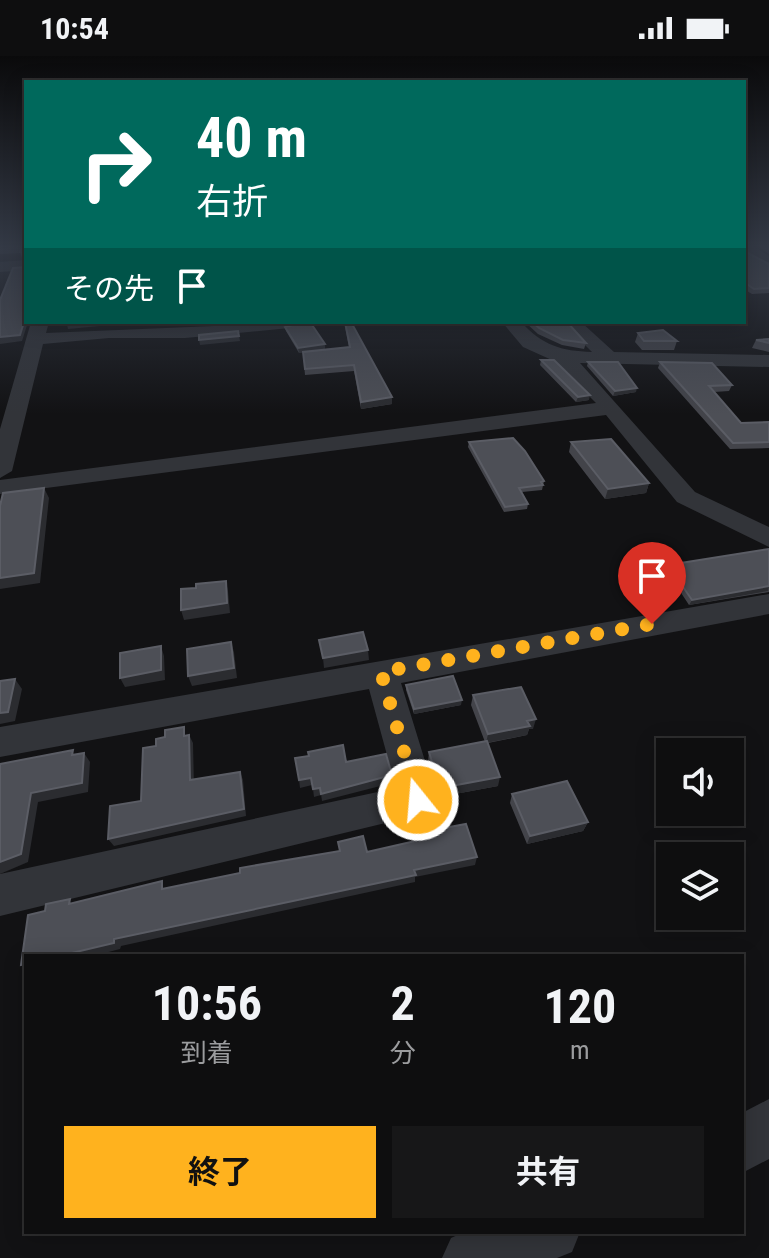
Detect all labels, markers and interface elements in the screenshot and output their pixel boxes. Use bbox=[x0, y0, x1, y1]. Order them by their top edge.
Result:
text: 10:54 bbox=[40, 11, 109, 46]
text: 40 m bbox=[196, 105, 307, 171]
icon: right bbox=[64, 112, 168, 216]
text: 右折 bbox=[196, 181, 268, 223]
icon: arrive bbox=[170, 264, 214, 308]
text: その先 bbox=[64, 271, 154, 306]
pin bbox=[618, 542, 686, 624]
icon: arrive bbox=[630, 554, 674, 598]
map controls bbox=[656, 738, 744, 930]
button: sound bbox=[656, 738, 744, 826]
position arrow bbox=[376, 758, 460, 842]
button: layers bbox=[656, 842, 744, 930]
text: 10:56 bbox=[152, 975, 262, 1032]
text: 2 bbox=[391, 975, 415, 1032]
text: 120 bbox=[543, 978, 616, 1035]
text: m bbox=[570, 1035, 590, 1065]
text: 到着 bbox=[181, 1038, 233, 1068]
text: 分 bbox=[390, 1038, 416, 1068]
button: 終了 bbox=[64, 1126, 376, 1218]
button: 共有 bbox=[392, 1126, 704, 1218]

